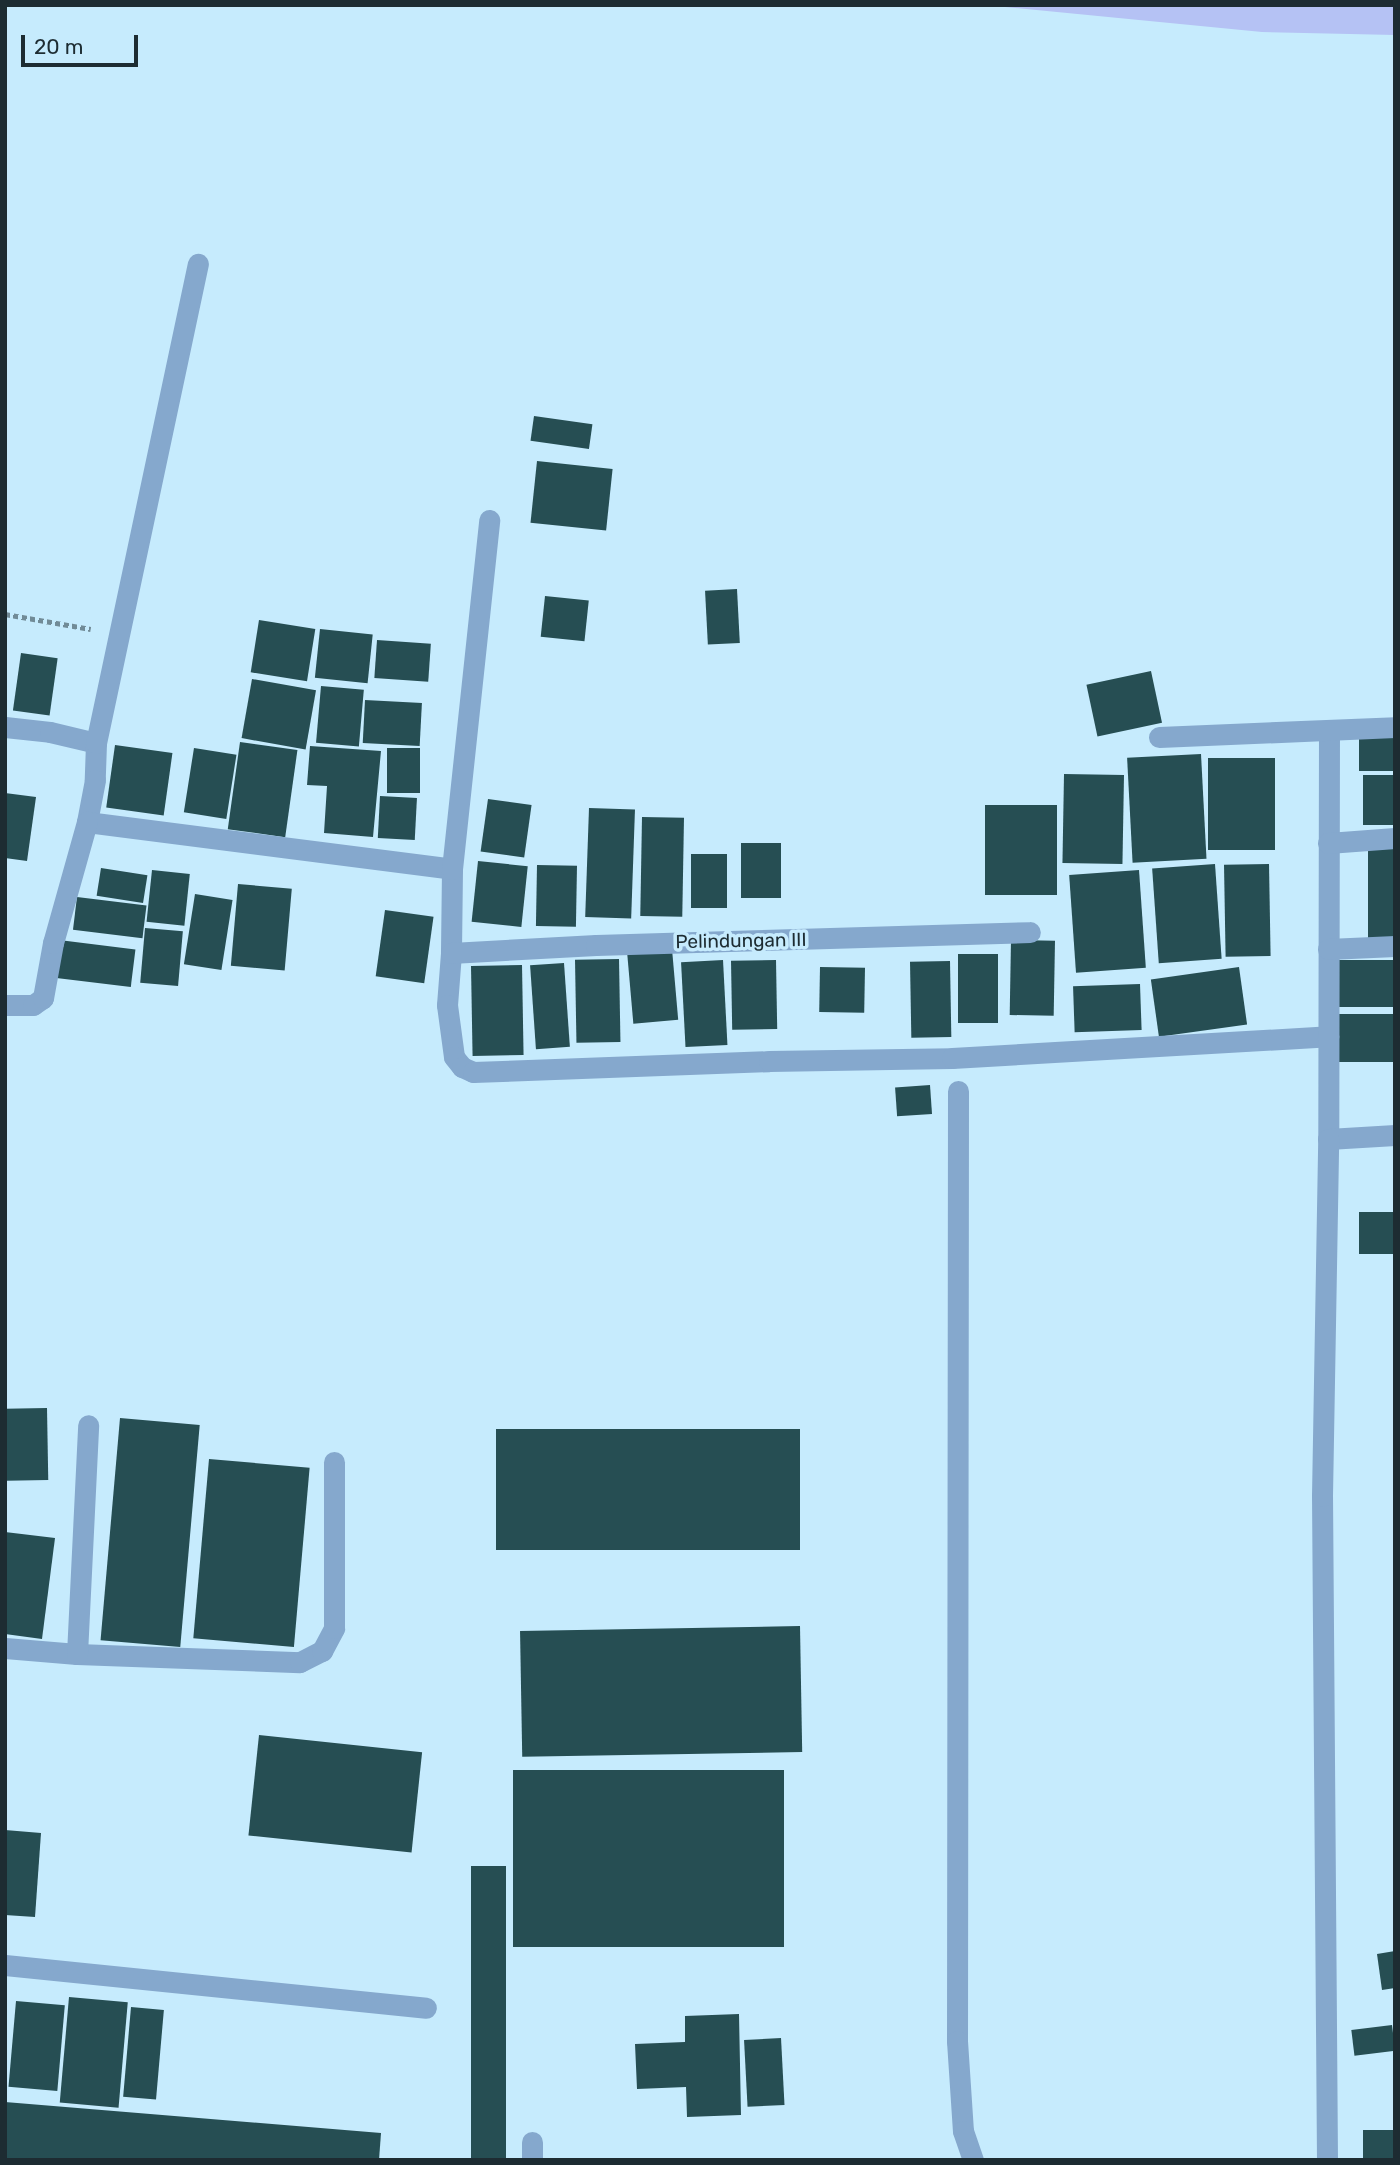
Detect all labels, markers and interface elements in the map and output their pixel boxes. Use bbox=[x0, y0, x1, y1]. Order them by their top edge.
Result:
scale bar bbox=[24, 21, 142, 65]
text: 20 m bbox=[34, 34, 83, 59]
street label: Pelindungan III bbox=[675, 928, 807, 954]

